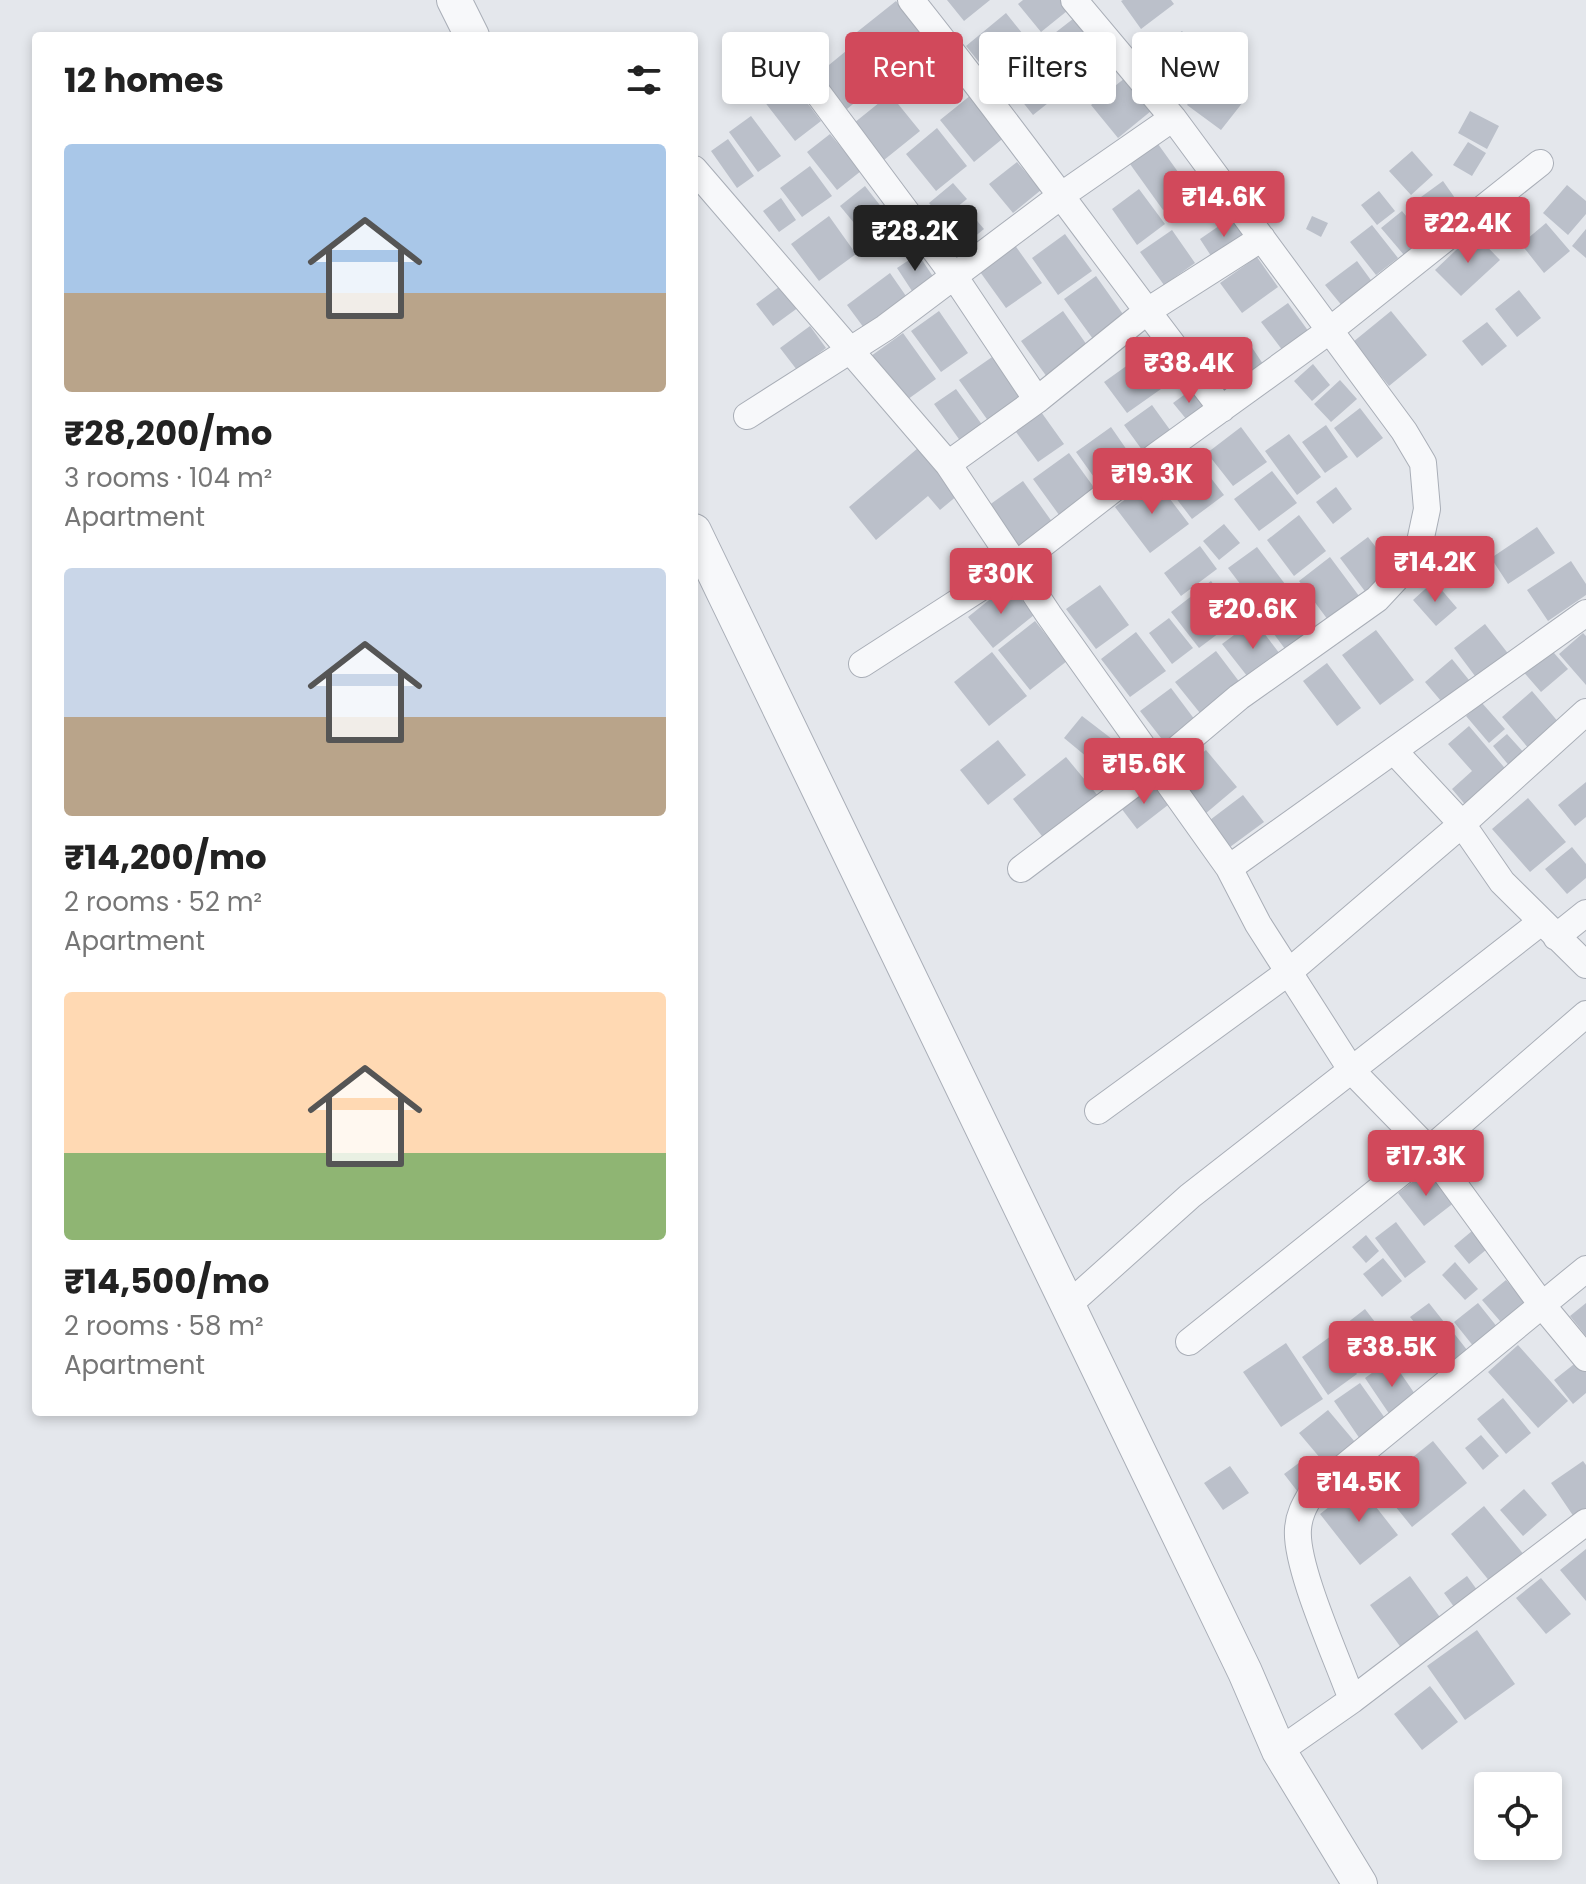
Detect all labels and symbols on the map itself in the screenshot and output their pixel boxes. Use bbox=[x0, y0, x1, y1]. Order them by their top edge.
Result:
pin: ₹14.6K bbox=[1159, 171, 1289, 239]
pin: ₹22.4K bbox=[1403, 197, 1533, 265]
pin: ₹28.2K bbox=[850, 205, 980, 273]
pin: ₹38.4K bbox=[1124, 337, 1254, 405]
pin: ₹19.3K bbox=[1087, 448, 1217, 516]
pin: ₹14.2K bbox=[1370, 536, 1500, 604]
pin: ₹30K bbox=[954, 548, 1048, 616]
pin: ₹20.6K bbox=[1188, 583, 1318, 651]
pin: ₹15.6K bbox=[1079, 738, 1209, 806]
pin: ₹17.3K bbox=[1361, 1130, 1491, 1198]
pin: ₹38.5K bbox=[1327, 1321, 1457, 1389]
pin: ₹14.5K bbox=[1294, 1456, 1424, 1524]

